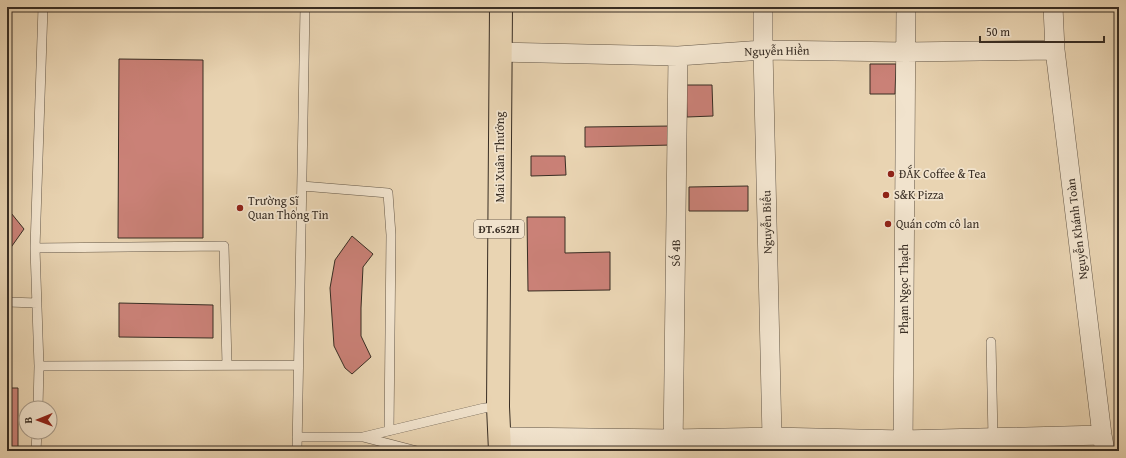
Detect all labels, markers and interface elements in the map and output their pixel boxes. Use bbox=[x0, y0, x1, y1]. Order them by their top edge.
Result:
scale bar bbox=[980, 18, 1104, 44]
text: 50 m bbox=[986, 23, 1010, 40]
street label: Nguyễn Hiền bbox=[744, 41, 810, 60]
street label: Mai Xuân Thưởng bbox=[491, 112, 508, 202]
place label: ĐẮK Coffee & Tea bbox=[899, 164, 986, 182]
marker: ĐẮK Coffee & Tea bbox=[886, 169, 896, 179]
street label: Nguyễn Khánh Toàn bbox=[1062, 177, 1091, 281]
place label: S&K Pizza bbox=[894, 186, 944, 203]
street label: Nguyễn Biểu bbox=[757, 190, 776, 254]
marker: S&K Pizza bbox=[881, 190, 891, 200]
place label: Trường Sĩ Quan Thông Tin bbox=[248, 192, 329, 223]
marker: Trường Sĩ Quan Thông Tin bbox=[235, 203, 245, 213]
place label: Quán cơm cô lan bbox=[896, 215, 979, 232]
marker: Quán cơm cô lan bbox=[883, 219, 893, 229]
road number: ĐT.652H bbox=[474, 220, 524, 238]
street label: Số 4B bbox=[667, 239, 684, 267]
street label: Phạm Ngọc Thạch bbox=[895, 244, 912, 334]
north arrow bbox=[18, 400, 58, 440]
text: B bbox=[20, 416, 36, 424]

